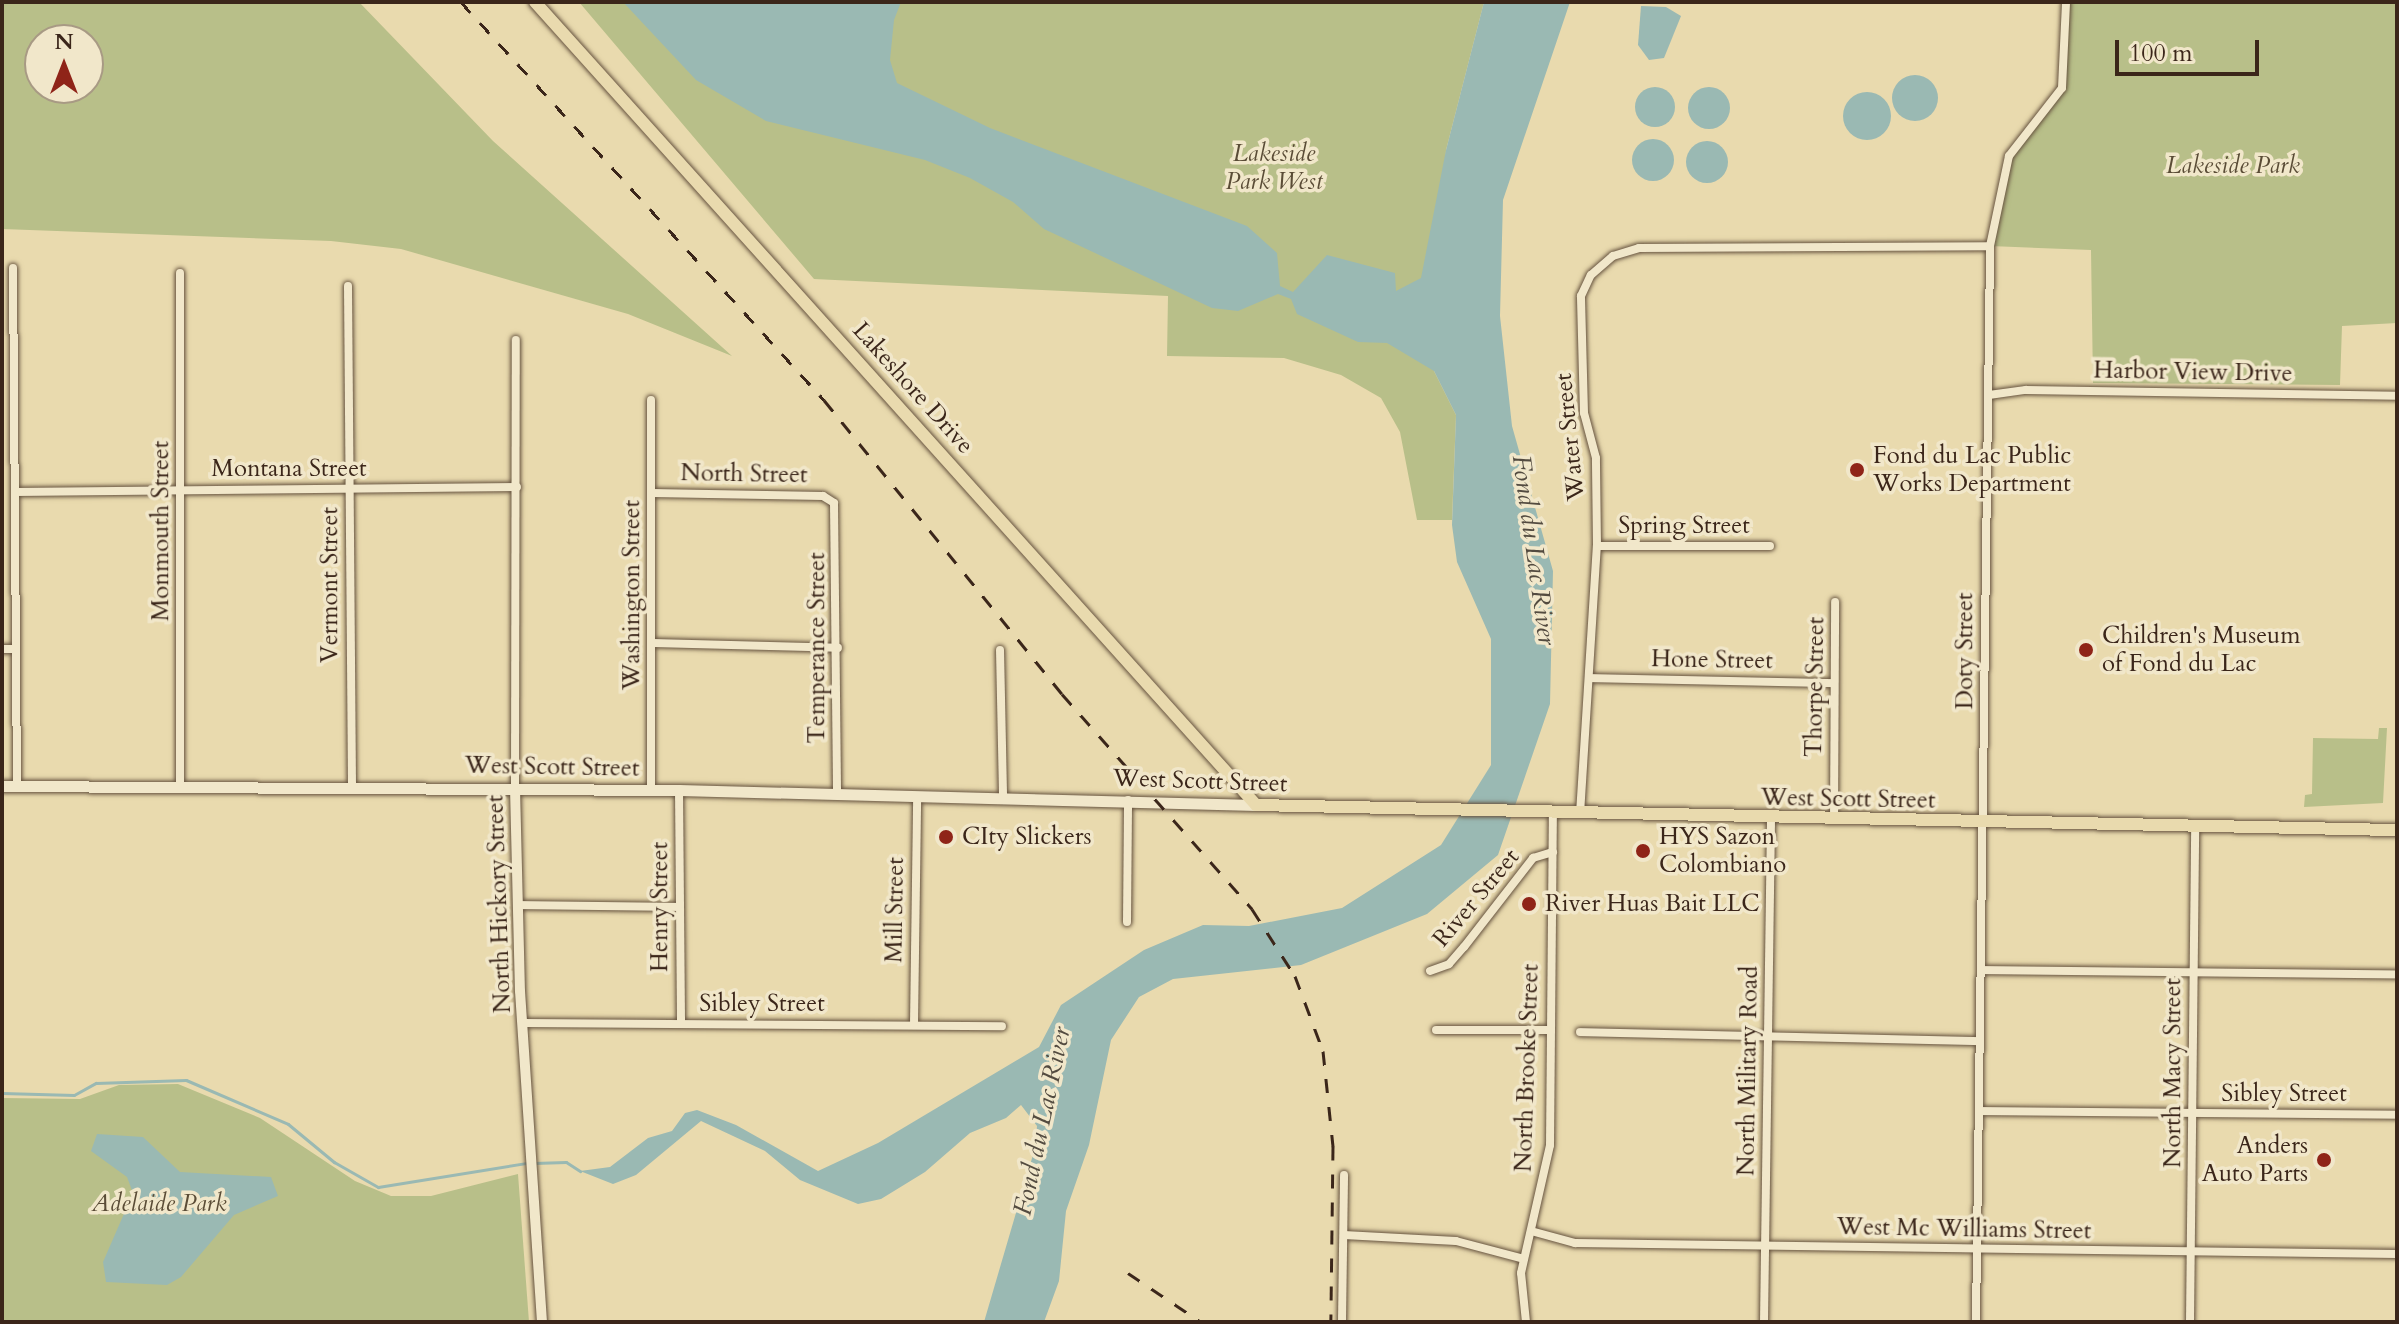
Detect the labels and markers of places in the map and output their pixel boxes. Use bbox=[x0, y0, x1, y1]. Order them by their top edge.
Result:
place label: Fond du Lac Public Works Department bbox=[1873, 442, 2071, 498]
marker: Fond du Lac Public Works Department bbox=[1848, 461, 1866, 479]
place label: Children's Museum of Fond du Lac bbox=[2102, 622, 2301, 678]
marker: Children's Museum of Fond du Lac bbox=[2077, 641, 2095, 659]
place label: CIty Slickers bbox=[962, 823, 1092, 851]
place label: HYS Sazon Colombiano bbox=[1659, 823, 1786, 879]
marker: CIty Slickers bbox=[937, 828, 955, 846]
marker: HYS Sazon Colombiano bbox=[1634, 842, 1652, 860]
place label: River Huas Bait LLC bbox=[1545, 890, 1760, 918]
marker: River Huas Bait LLC bbox=[1520, 895, 1538, 913]
place label: Anders Auto Parts bbox=[2202, 1132, 2308, 1188]
marker: Anders Auto Parts bbox=[2315, 1151, 2333, 1169]

